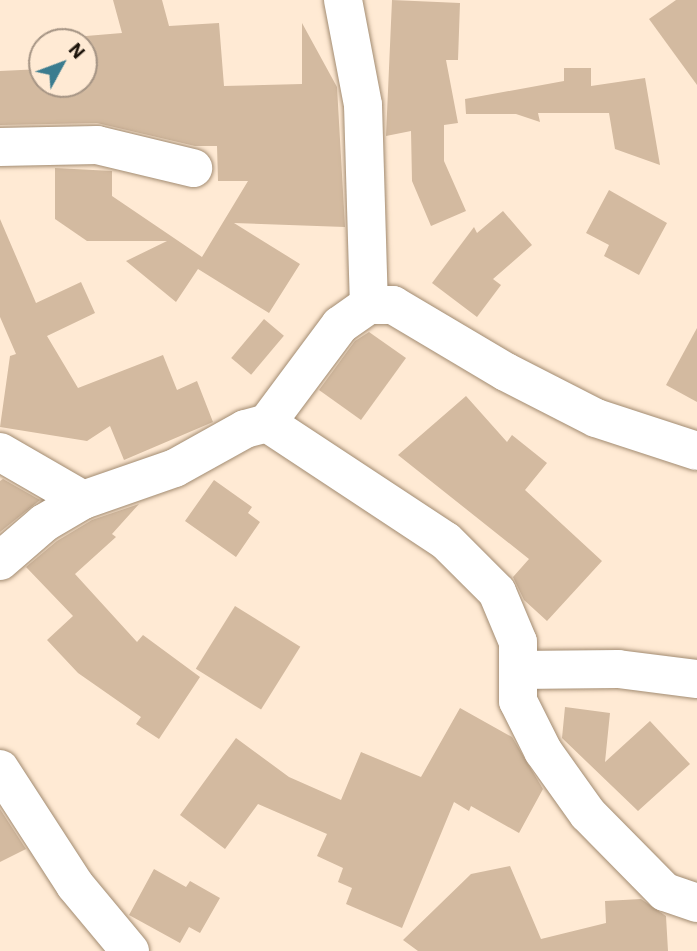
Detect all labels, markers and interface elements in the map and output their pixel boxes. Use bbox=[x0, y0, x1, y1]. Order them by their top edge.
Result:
north arrow bbox=[28, 28, 98, 98]
text: N bbox=[64, 37, 91, 64]

